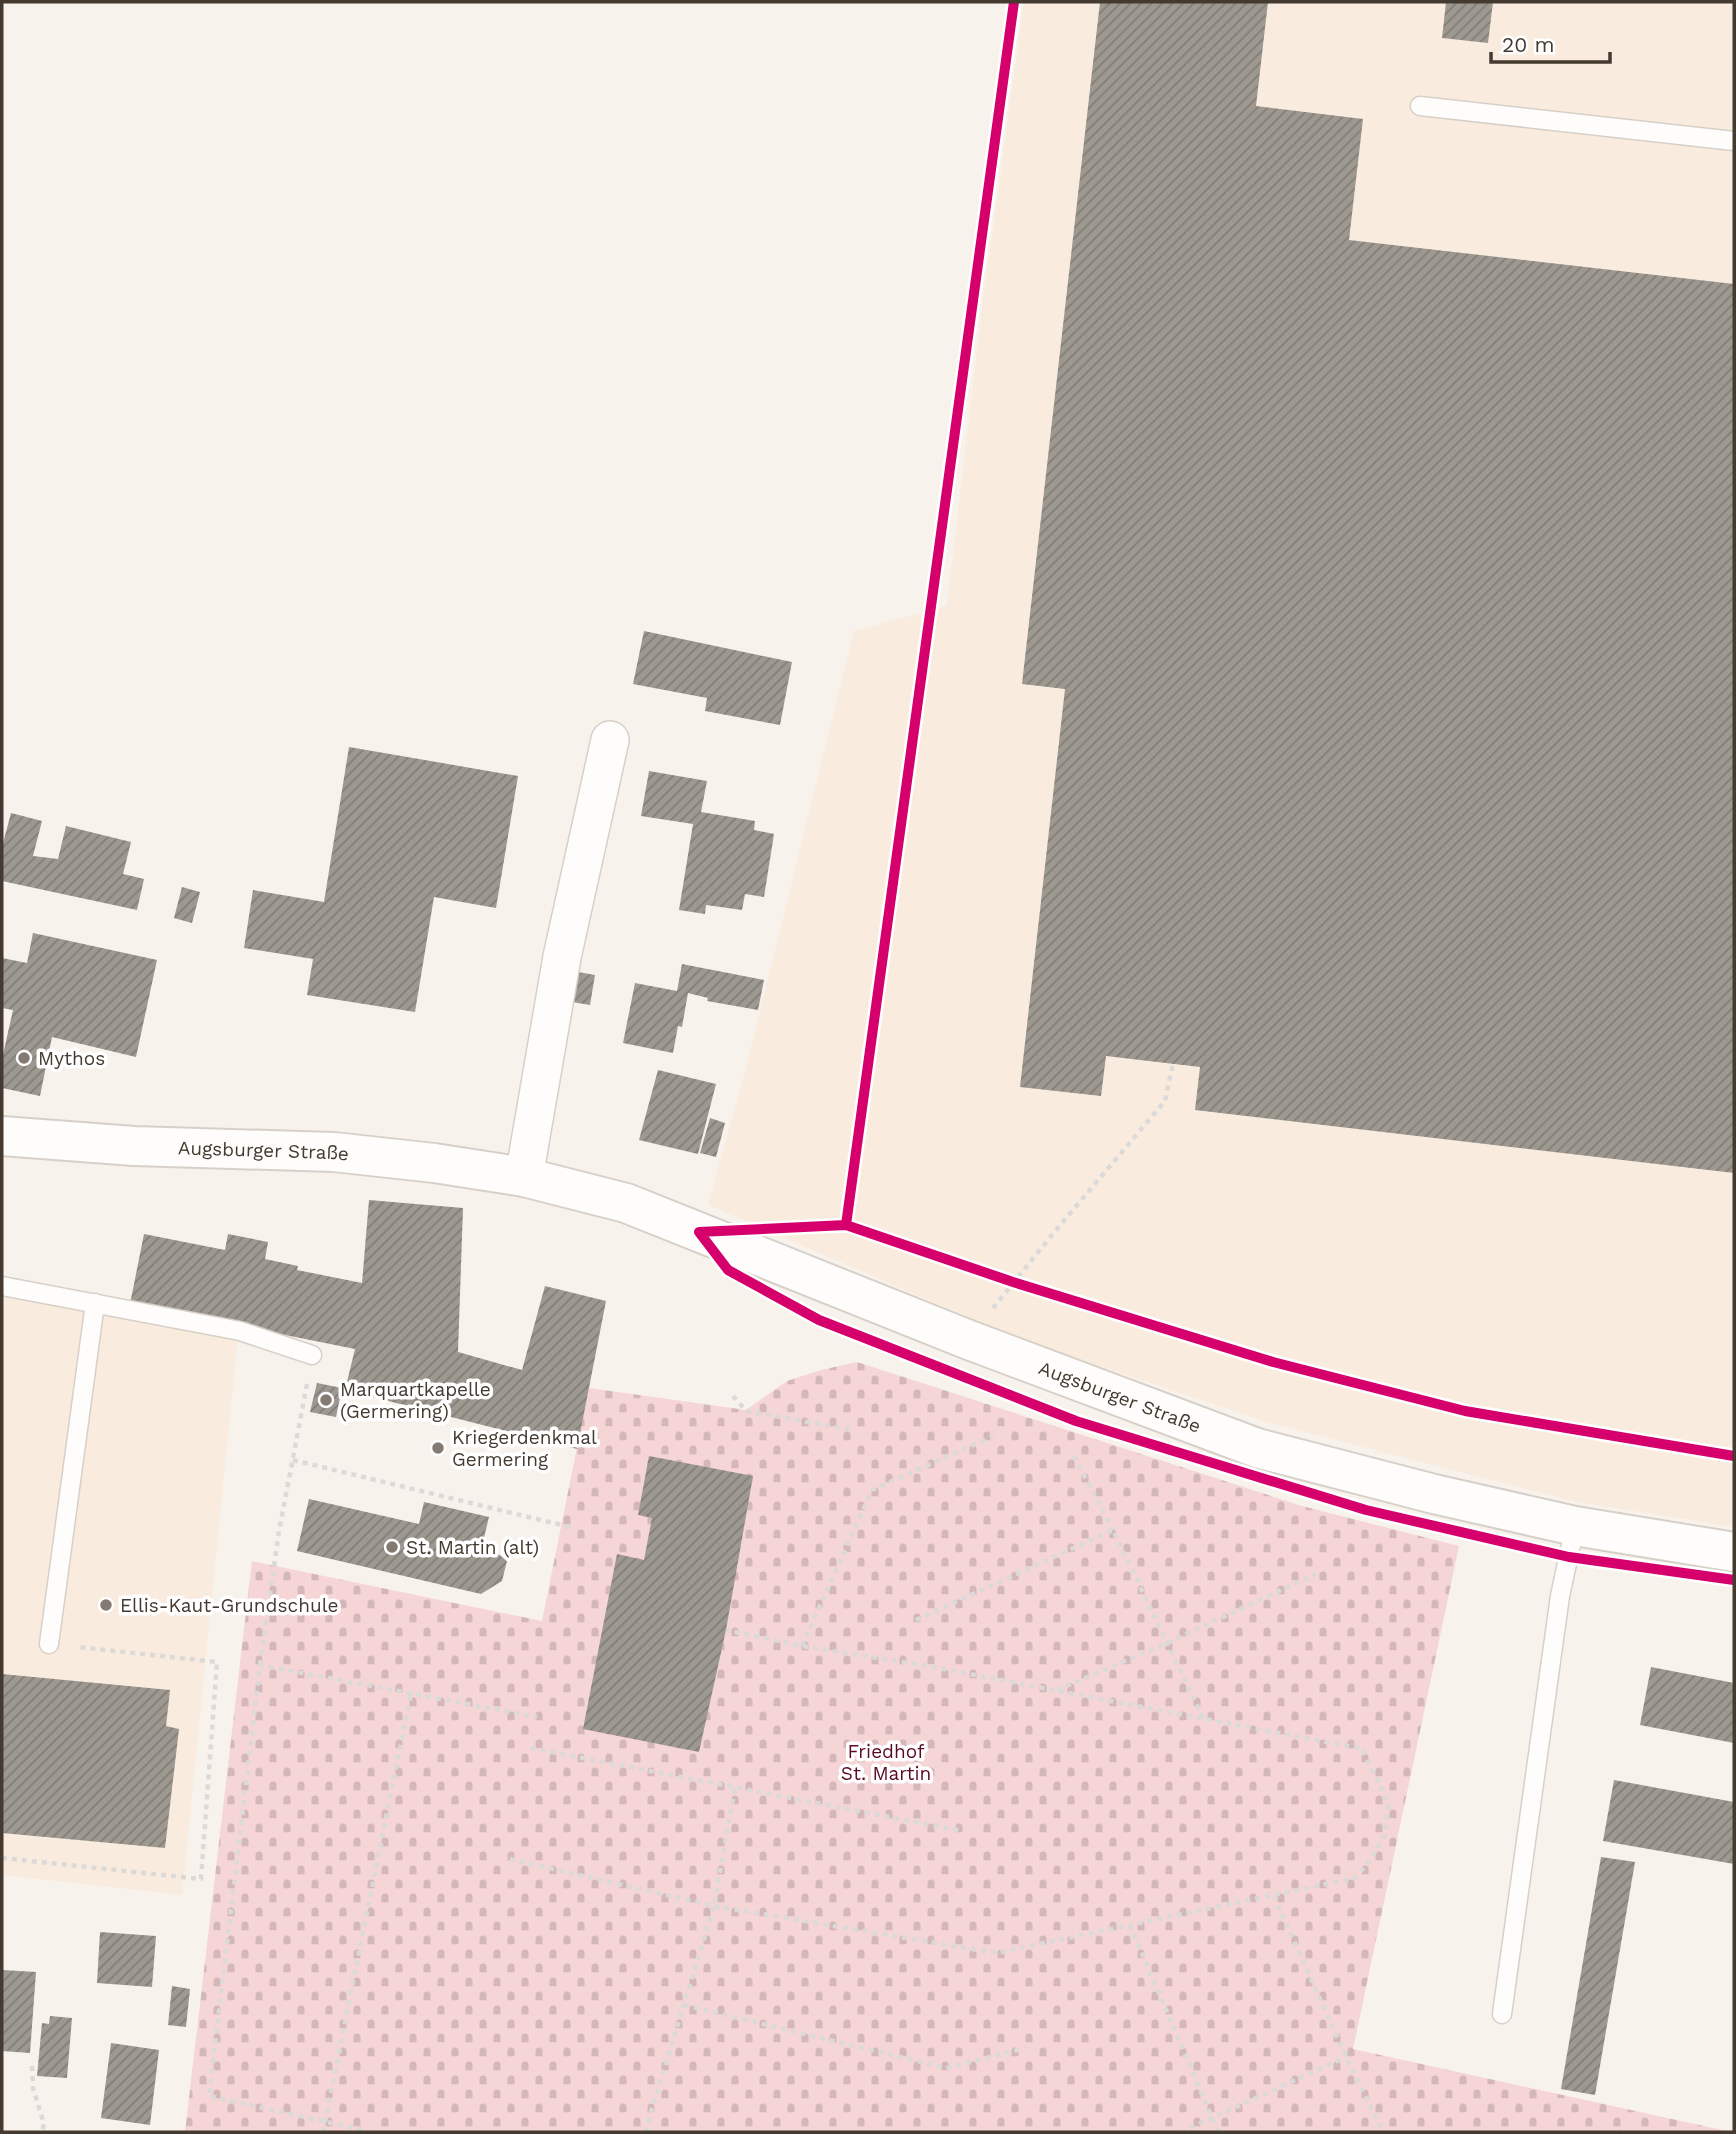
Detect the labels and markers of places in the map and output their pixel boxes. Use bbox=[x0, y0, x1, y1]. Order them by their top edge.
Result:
place label: Mythos bbox=[38, 1047, 105, 1070]
marker: Mythos bbox=[16, 1050, 32, 1066]
place label: Marquartkapelle (Germering) bbox=[340, 1378, 491, 1423]
marker: Marquartkapelle (Germering) bbox=[318, 1392, 334, 1408]
place label: Kriegerdenkmal Germering bbox=[452, 1426, 597, 1471]
marker: Kriegerdenkmal Germering bbox=[430, 1440, 446, 1456]
place label: St. Martin (alt) bbox=[406, 1536, 539, 1559]
marker: St. Martin (alt) bbox=[384, 1539, 400, 1555]
place label: Ellis-Kaut-Grundschule bbox=[120, 1594, 338, 1617]
marker: Ellis-Kaut-Grundschule bbox=[98, 1597, 114, 1613]

